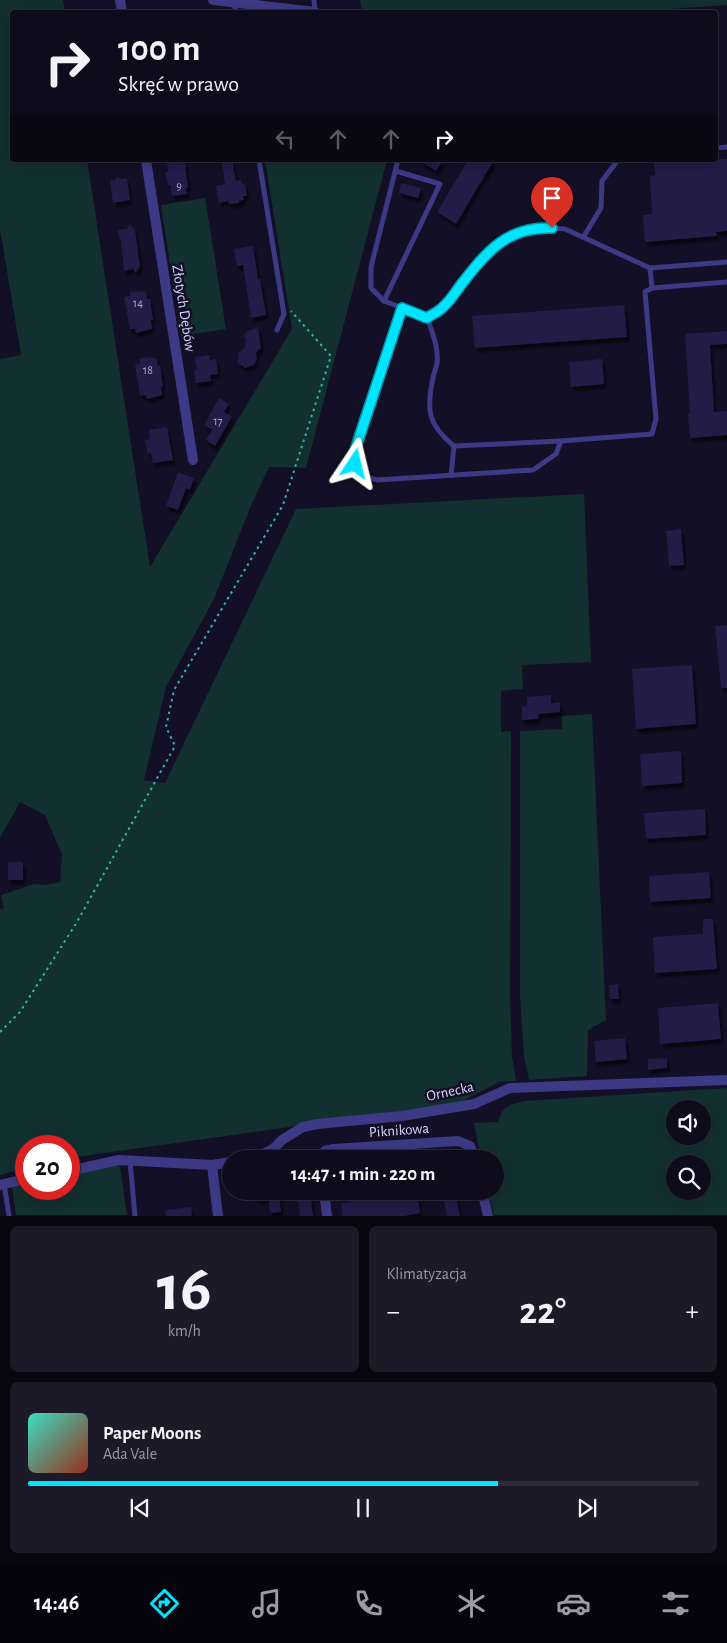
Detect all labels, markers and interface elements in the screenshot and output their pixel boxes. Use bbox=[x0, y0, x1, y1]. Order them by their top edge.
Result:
icon: right bbox=[35, 30, 100, 95]
text: 100 m bbox=[118, 32, 201, 67]
text: Skręć w prawo bbox=[118, 73, 239, 95]
icon: left bbox=[271, 125, 299, 153]
icon: ahead bbox=[324, 125, 352, 153]
icon: ahead bbox=[377, 125, 405, 153]
icon: right bbox=[430, 125, 458, 153]
pin bbox=[531, 177, 573, 228]
house number: 9 bbox=[176, 180, 182, 192]
icon: arrive bbox=[538, 184, 566, 212]
street label: Złotych Dębów bbox=[169, 264, 198, 353]
house number: 14 bbox=[133, 297, 143, 309]
house number: 18 bbox=[143, 364, 153, 376]
house number: 17 bbox=[213, 415, 223, 427]
position arrow bbox=[328, 437, 380, 489]
street label: Ornecka bbox=[425, 1079, 475, 1104]
map controls bbox=[666, 1100, 711, 1200]
button: sound bbox=[666, 1100, 711, 1145]
street label: Piknikowa bbox=[368, 1121, 430, 1140]
speed limit sign: 20 bbox=[15, 1135, 80, 1200]
button: search bbox=[666, 1155, 711, 1200]
text: 14:47 · 1 min · 220 m bbox=[291, 1165, 435, 1184]
text: 16 bbox=[157, 1257, 212, 1322]
text: Klimatyzacja bbox=[387, 1266, 467, 1282]
text: 22° bbox=[519, 1293, 566, 1331]
text: − bbox=[387, 1298, 400, 1326]
text: + bbox=[686, 1298, 699, 1326]
text: km/h bbox=[168, 1323, 201, 1339]
text: Paper Moons bbox=[103, 1424, 201, 1443]
text: Ada Vale bbox=[103, 1446, 157, 1462]
icon: previous bbox=[126, 1494, 154, 1522]
icon: pause bbox=[349, 1494, 377, 1522]
icon: next bbox=[573, 1494, 601, 1522]
icon: directions bbox=[147, 1586, 182, 1621]
icon: music bbox=[249, 1586, 284, 1621]
icon: phone bbox=[351, 1586, 386, 1621]
icon: climate bbox=[454, 1586, 489, 1621]
icon: car bbox=[556, 1586, 591, 1621]
icon: filters bbox=[658, 1586, 693, 1621]
text: 14:46 bbox=[34, 1592, 79, 1614]

